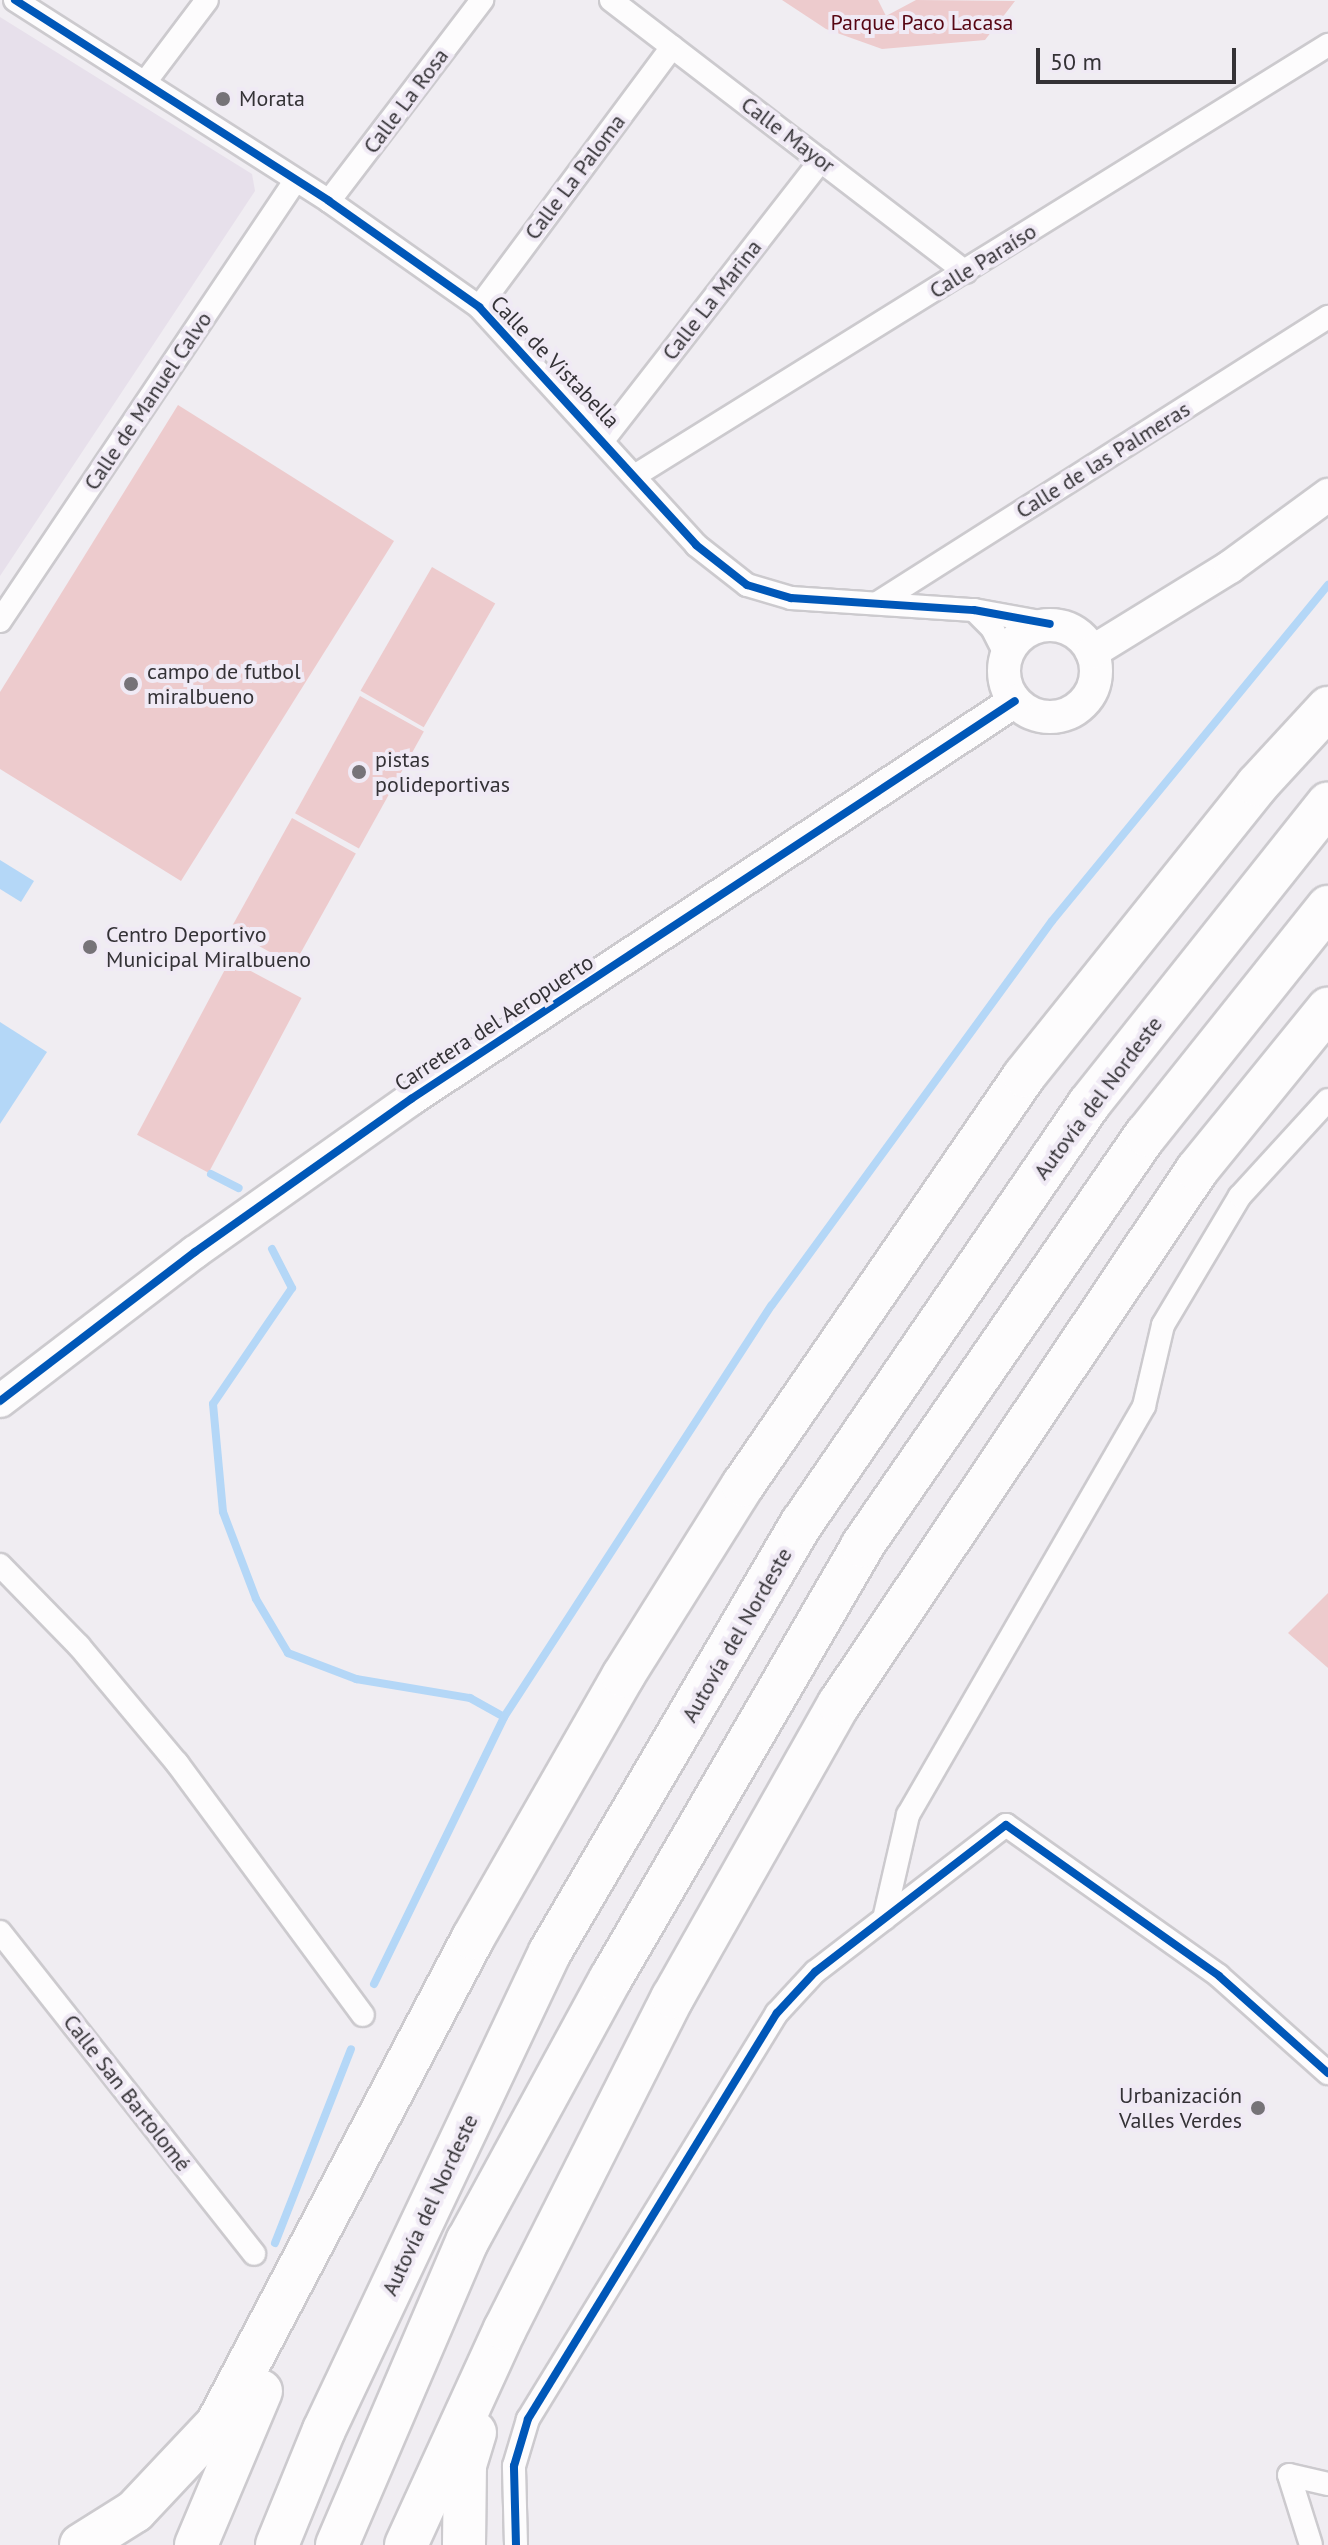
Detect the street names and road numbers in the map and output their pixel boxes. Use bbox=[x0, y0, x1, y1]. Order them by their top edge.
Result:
street label: Calle La Rosa bbox=[358, 43, 454, 159]
street label: Calle Mayor bbox=[736, 91, 840, 179]
street label: Calle La Paloma bbox=[519, 109, 631, 245]
street label: Calle Paraíso bbox=[925, 218, 1041, 304]
street label: Calle La Marina bbox=[657, 235, 767, 365]
street label: Calle de Vistabella bbox=[485, 290, 625, 434]
street label: Calle de Manuel Calvo bbox=[79, 307, 217, 495]
street label: Calle de las Palmeras bbox=[1011, 396, 1195, 524]
street label: Carretera del Aeropuerto bbox=[389, 949, 599, 1097]
street label: Autovía del Nordeste bbox=[1028, 1011, 1168, 1185]
street label: Autovía del Nordeste bbox=[676, 1543, 798, 1727]
street label: Calle San Bartolomé bbox=[58, 2009, 196, 2177]
street label: Autovía del Nordeste bbox=[376, 2110, 484, 2300]

